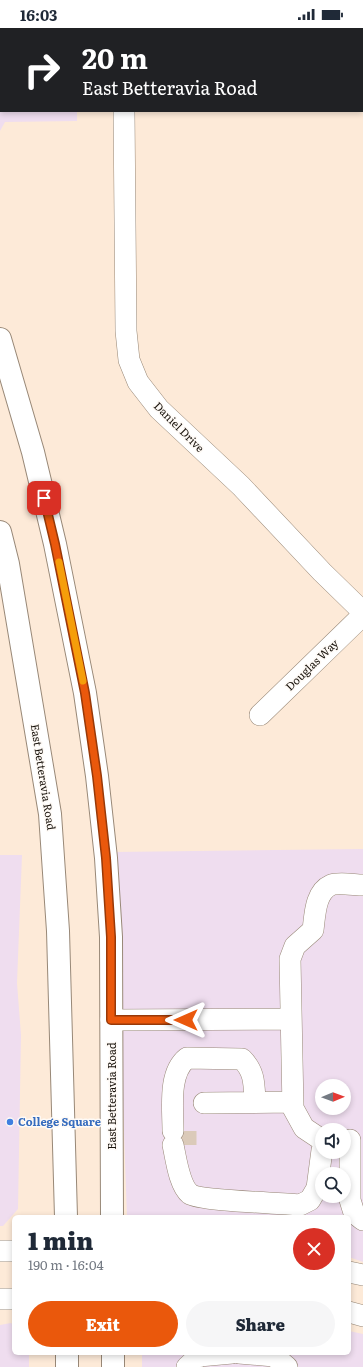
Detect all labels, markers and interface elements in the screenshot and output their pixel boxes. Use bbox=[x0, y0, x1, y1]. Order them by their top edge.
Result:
text: 16:03 bbox=[20, 3, 57, 26]
text: 20 m bbox=[82, 36, 148, 78]
icon: right bbox=[16, 44, 68, 96]
text: East Betteravia Road bbox=[82, 74, 258, 101]
street label: Daniel Drive bbox=[151, 397, 209, 455]
pin bbox=[27, 481, 61, 515]
icon: arrive bbox=[33, 487, 55, 509]
street label: Douglas Way bbox=[281, 634, 342, 694]
street label: East Betteravia Road bbox=[28, 723, 60, 831]
position arrow bbox=[165, 999, 207, 1041]
street label: East Betteravia Road bbox=[103, 1042, 119, 1150]
north arrow bbox=[315, 1079, 351, 1115]
map controls bbox=[315, 1079, 351, 1203]
place label: College Square bbox=[18, 1113, 101, 1129]
marker: College Square bbox=[5, 1117, 15, 1127]
button: sound bbox=[315, 1123, 351, 1159]
button: search bbox=[315, 1167, 351, 1203]
text: 1 min bbox=[28, 1222, 93, 1257]
button: close bbox=[293, 1228, 335, 1270]
text: 190 m · 16:04 bbox=[28, 1255, 104, 1274]
button: Exit bbox=[28, 1301, 178, 1347]
button: Share bbox=[186, 1301, 335, 1347]

